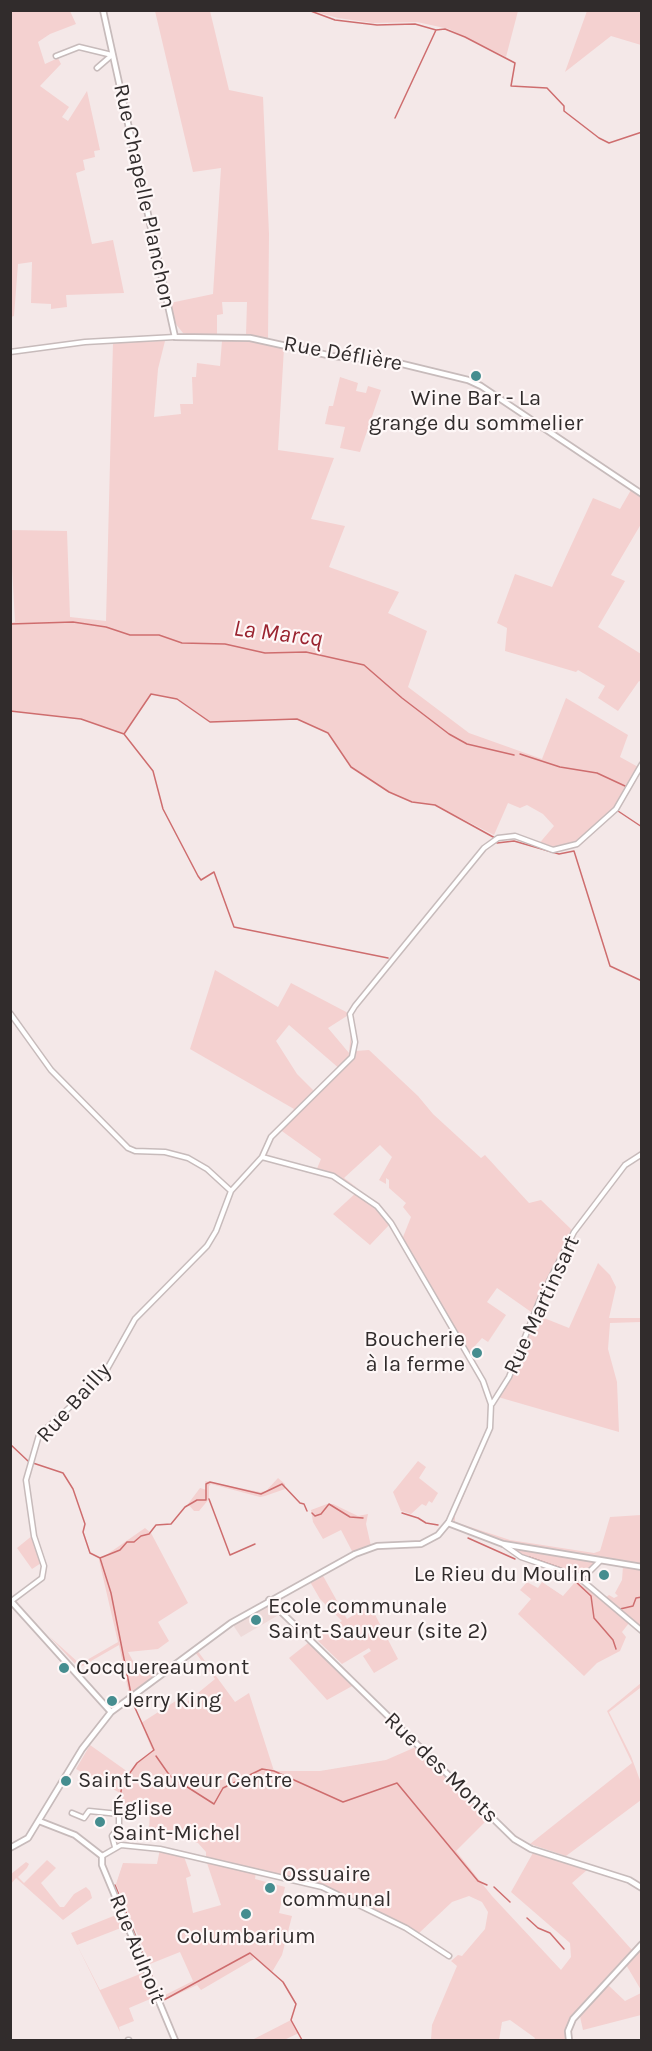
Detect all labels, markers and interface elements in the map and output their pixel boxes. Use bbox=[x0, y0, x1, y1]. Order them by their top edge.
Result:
street label: Rue Chapelle Planchon bbox=[107, 81, 181, 311]
street label: Rue Déflière bbox=[282, 331, 404, 377]
marker: Wine Bar - La grange du sommelier bbox=[469, 369, 483, 383]
place label: Wine Bar - La grange du sommelier bbox=[369, 386, 583, 438]
water label: La Marcq bbox=[232, 614, 324, 654]
street label: Rue Martinsart bbox=[498, 1231, 586, 1379]
place label: Boucherie à la ferme bbox=[364, 1327, 465, 1378]
marker: Boucherie à la ferme bbox=[470, 1346, 484, 1360]
street label: Rue Bailly bbox=[31, 1358, 117, 1448]
place label: Le Rieu du Moulin bbox=[414, 1562, 592, 1588]
marker: Le Rieu du Moulin bbox=[597, 1568, 611, 1582]
place label: Ecole communale Saint-Sauveur (site 2) bbox=[268, 1594, 488, 1646]
marker: Ecole communale Saint-Sauveur (site 2) bbox=[249, 1613, 263, 1627]
place label: Cocquereaumont bbox=[76, 1655, 249, 1681]
marker: Cocquereaumont bbox=[57, 1661, 71, 1675]
place label: Jerry King bbox=[124, 1688, 221, 1714]
marker: Jerry King bbox=[105, 1694, 119, 1708]
street label: Rue des Monts bbox=[379, 1707, 503, 1829]
place label: Saint-Sauveur Centre bbox=[78, 1768, 292, 1794]
marker: Saint-Sauveur Centre bbox=[59, 1774, 73, 1788]
place label: Église Saint-Michel bbox=[112, 1796, 240, 1848]
marker: Église Saint-Michel bbox=[93, 1815, 107, 1829]
place label: Ossuaire communal bbox=[282, 1862, 391, 1914]
marker: Ossuaire communal bbox=[263, 1881, 277, 1895]
street label: Rue Aulnoit bbox=[103, 1890, 171, 2008]
marker: Columbarium bbox=[239, 1907, 253, 1921]
place label: Columbarium bbox=[176, 1924, 316, 1950]

